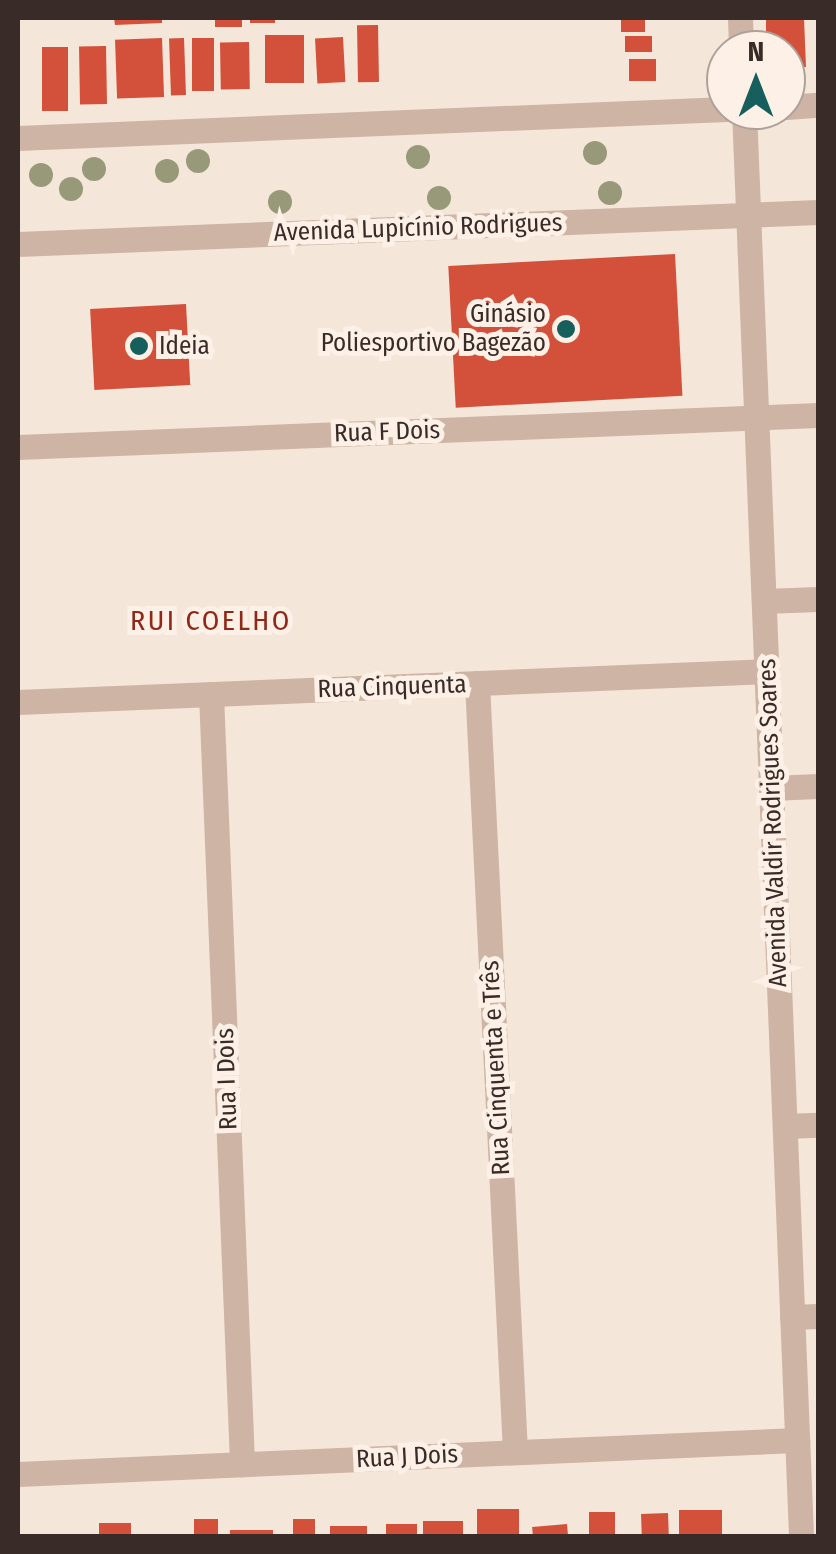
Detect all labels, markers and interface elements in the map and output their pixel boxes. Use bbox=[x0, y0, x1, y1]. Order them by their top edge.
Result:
north arrow bbox=[706, 30, 806, 130]
text: N bbox=[748, 35, 764, 68]
street label: Avenida Lupicínio Rodrigues bbox=[273, 208, 563, 248]
place label: Ginásio Poliesportivo Bagezão bbox=[321, 300, 546, 359]
marker: Ginásio Poliesportivo Bagezão bbox=[555, 318, 577, 340]
place label: Ideia bbox=[159, 331, 210, 361]
marker: Ideia bbox=[128, 335, 150, 357]
street label: Rua F Dois bbox=[333, 415, 441, 449]
district label: RUI COELHO bbox=[130, 604, 292, 638]
street label: Avenida Valdir Rodrigues Soares bbox=[752, 658, 794, 988]
street label: Rua Cinquenta bbox=[317, 669, 467, 705]
street label: Rua Cinquenta e Três bbox=[475, 960, 517, 1176]
street label: Rua I Dois bbox=[210, 1028, 244, 1130]
street label: Rua J Dois bbox=[355, 1439, 459, 1475]

